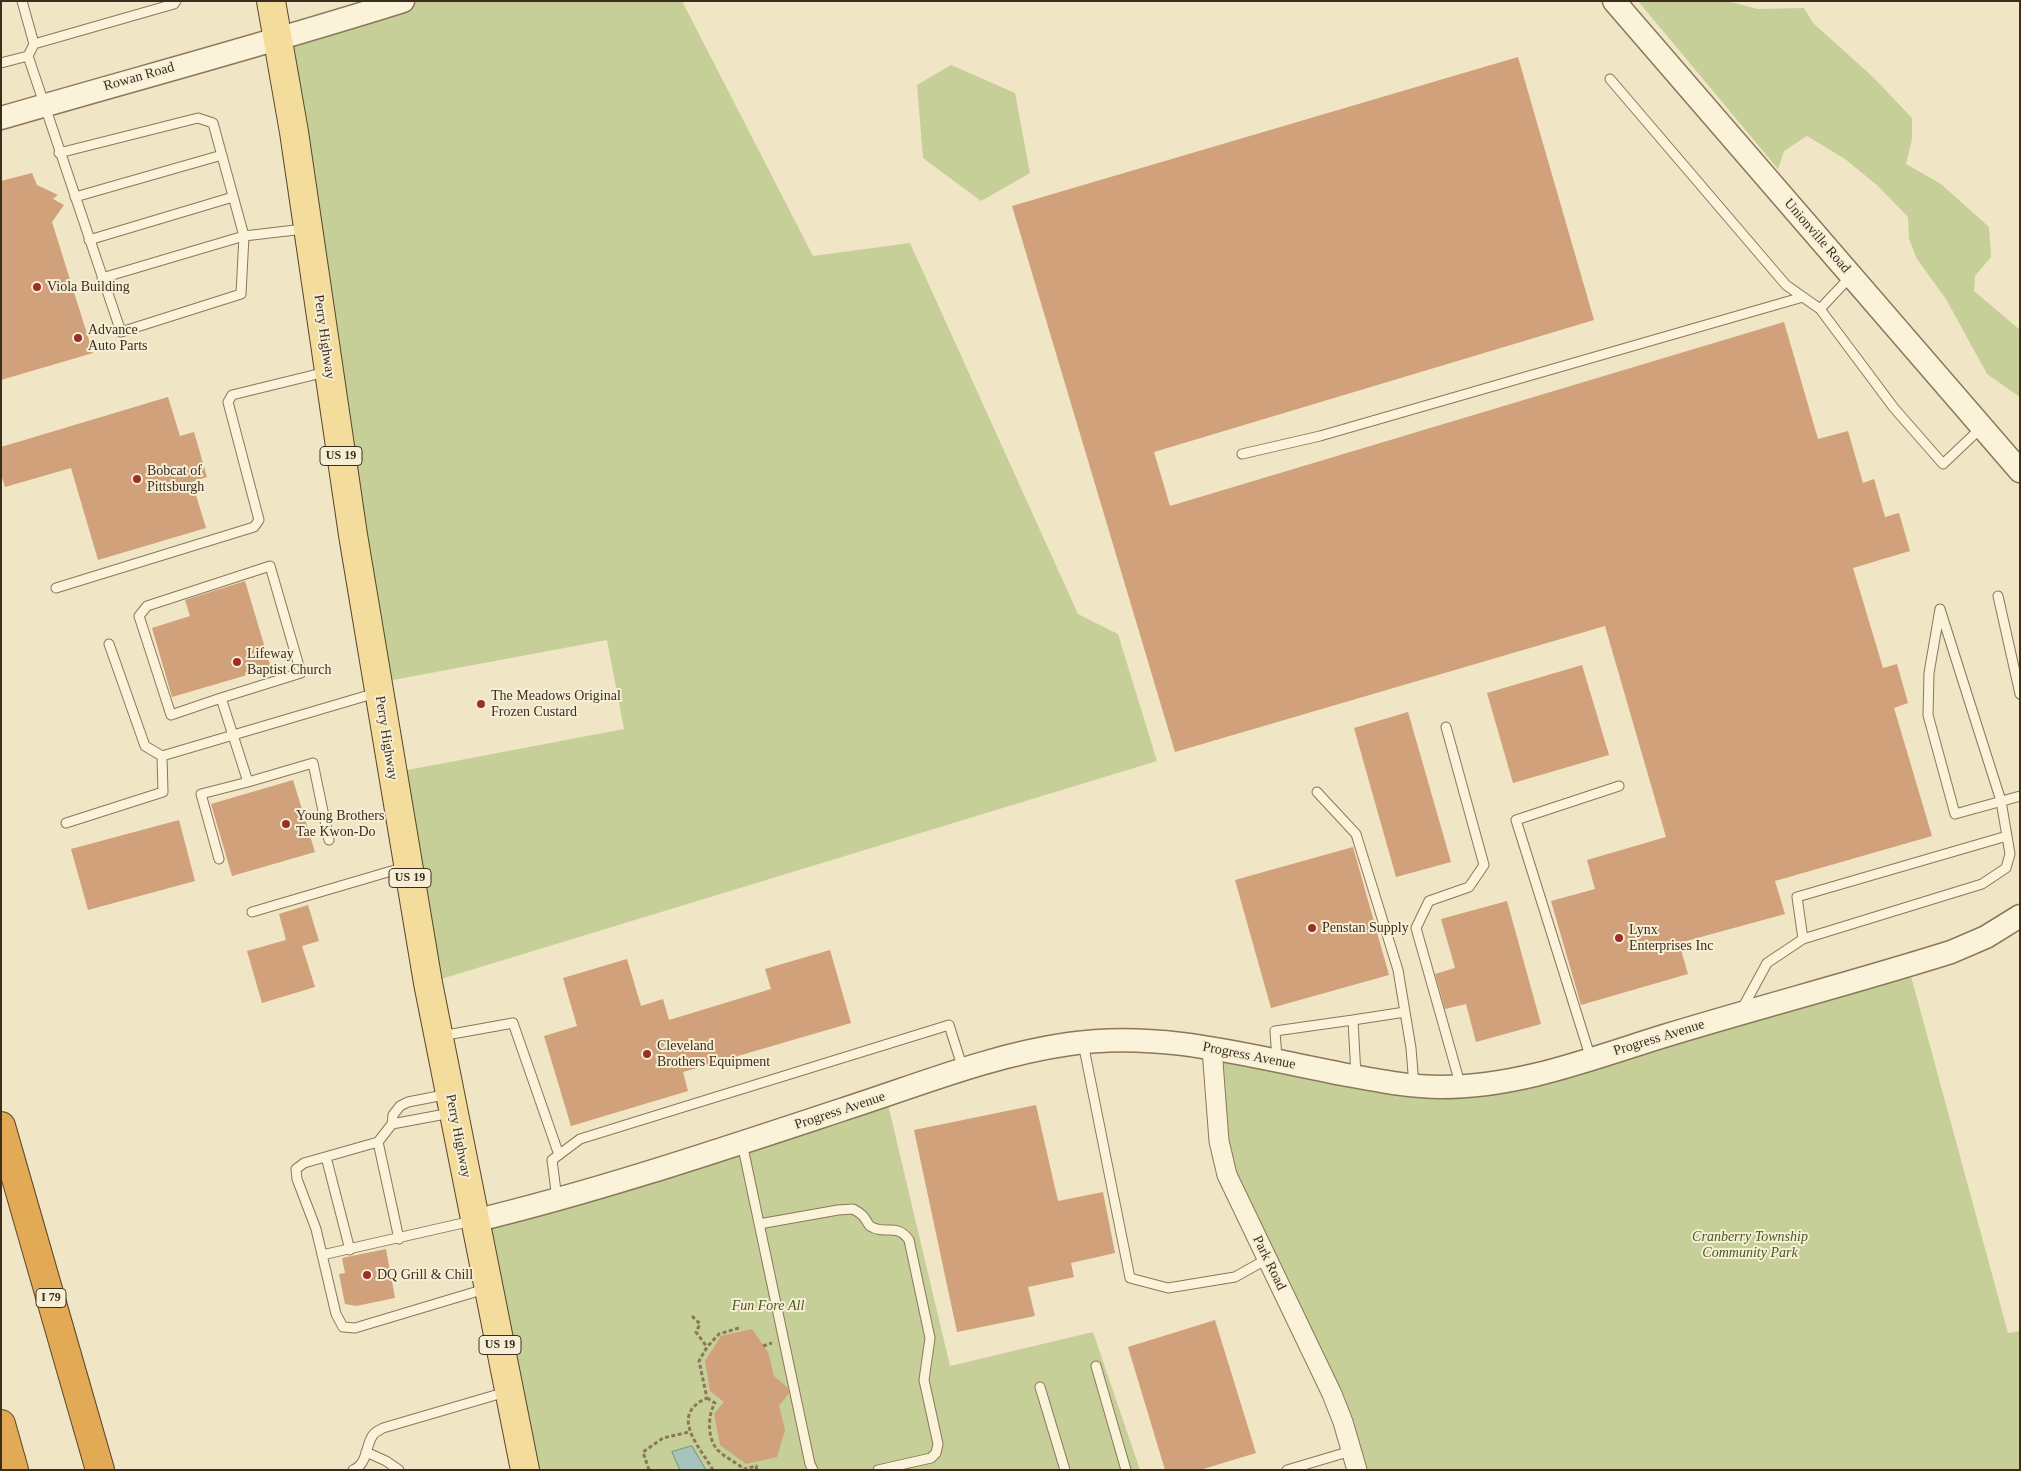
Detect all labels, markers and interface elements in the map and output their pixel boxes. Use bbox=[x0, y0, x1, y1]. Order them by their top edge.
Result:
street label: Rowan Road bbox=[102, 59, 176, 95]
street label: Unionville Road bbox=[1780, 195, 1854, 277]
place label: Viola Building bbox=[47, 279, 130, 295]
marker: Viola Building bbox=[31, 281, 43, 293]
street label: Perry Highway bbox=[310, 294, 338, 380]
place label: Advance Auto Parts bbox=[88, 322, 148, 354]
marker: Advance Auto Parts bbox=[72, 332, 84, 344]
road number: US 19 bbox=[320, 446, 362, 466]
place label: Bobcat of Pittsburgh bbox=[147, 463, 204, 496]
marker: Bobcat of Pittsburgh bbox=[131, 473, 143, 485]
place label: Lifeway Baptist Church bbox=[247, 646, 331, 679]
marker: Lifeway Baptist Church bbox=[231, 656, 243, 668]
place label: The Meadows Original Frozen Custard bbox=[491, 688, 621, 720]
street label: Perry Highway bbox=[371, 695, 401, 781]
marker: The Meadows Original Frozen Custard bbox=[475, 698, 487, 710]
place label: Young Brothers Tae Kwon-Do bbox=[296, 808, 384, 840]
marker: Young Brothers Tae Kwon-Do bbox=[280, 818, 292, 830]
road number: US 19 bbox=[389, 868, 431, 888]
place label: Penstan Supply bbox=[1322, 920, 1409, 936]
marker: Penstan Supply bbox=[1306, 922, 1318, 934]
place label: Lynx Enterprises Inc bbox=[1629, 922, 1713, 954]
marker: Lynx Enterprises Inc bbox=[1613, 932, 1625, 944]
street label: Progress Avenue bbox=[1611, 1016, 1707, 1060]
place label: Cleveland Brothers Equipment bbox=[657, 1038, 770, 1070]
street label: Progress Avenue bbox=[1201, 1039, 1297, 1073]
marker: Cleveland Brothers Equipment bbox=[641, 1048, 653, 1060]
street label: Progress Avenue bbox=[793, 1088, 887, 1134]
street label: Perry Highway bbox=[442, 1093, 474, 1179]
park label: Cranberry Township Community Park bbox=[1692, 1229, 1808, 1262]
street label: Park Road bbox=[1249, 1233, 1289, 1293]
place label: DQ Grill & Chill bbox=[377, 1267, 473, 1283]
marker: DQ Grill & Chill bbox=[361, 1269, 373, 1281]
road number: I 79 bbox=[36, 1289, 66, 1308]
park label: Fun Fore All bbox=[732, 1298, 804, 1314]
road number: US 19 bbox=[479, 1336, 521, 1354]

